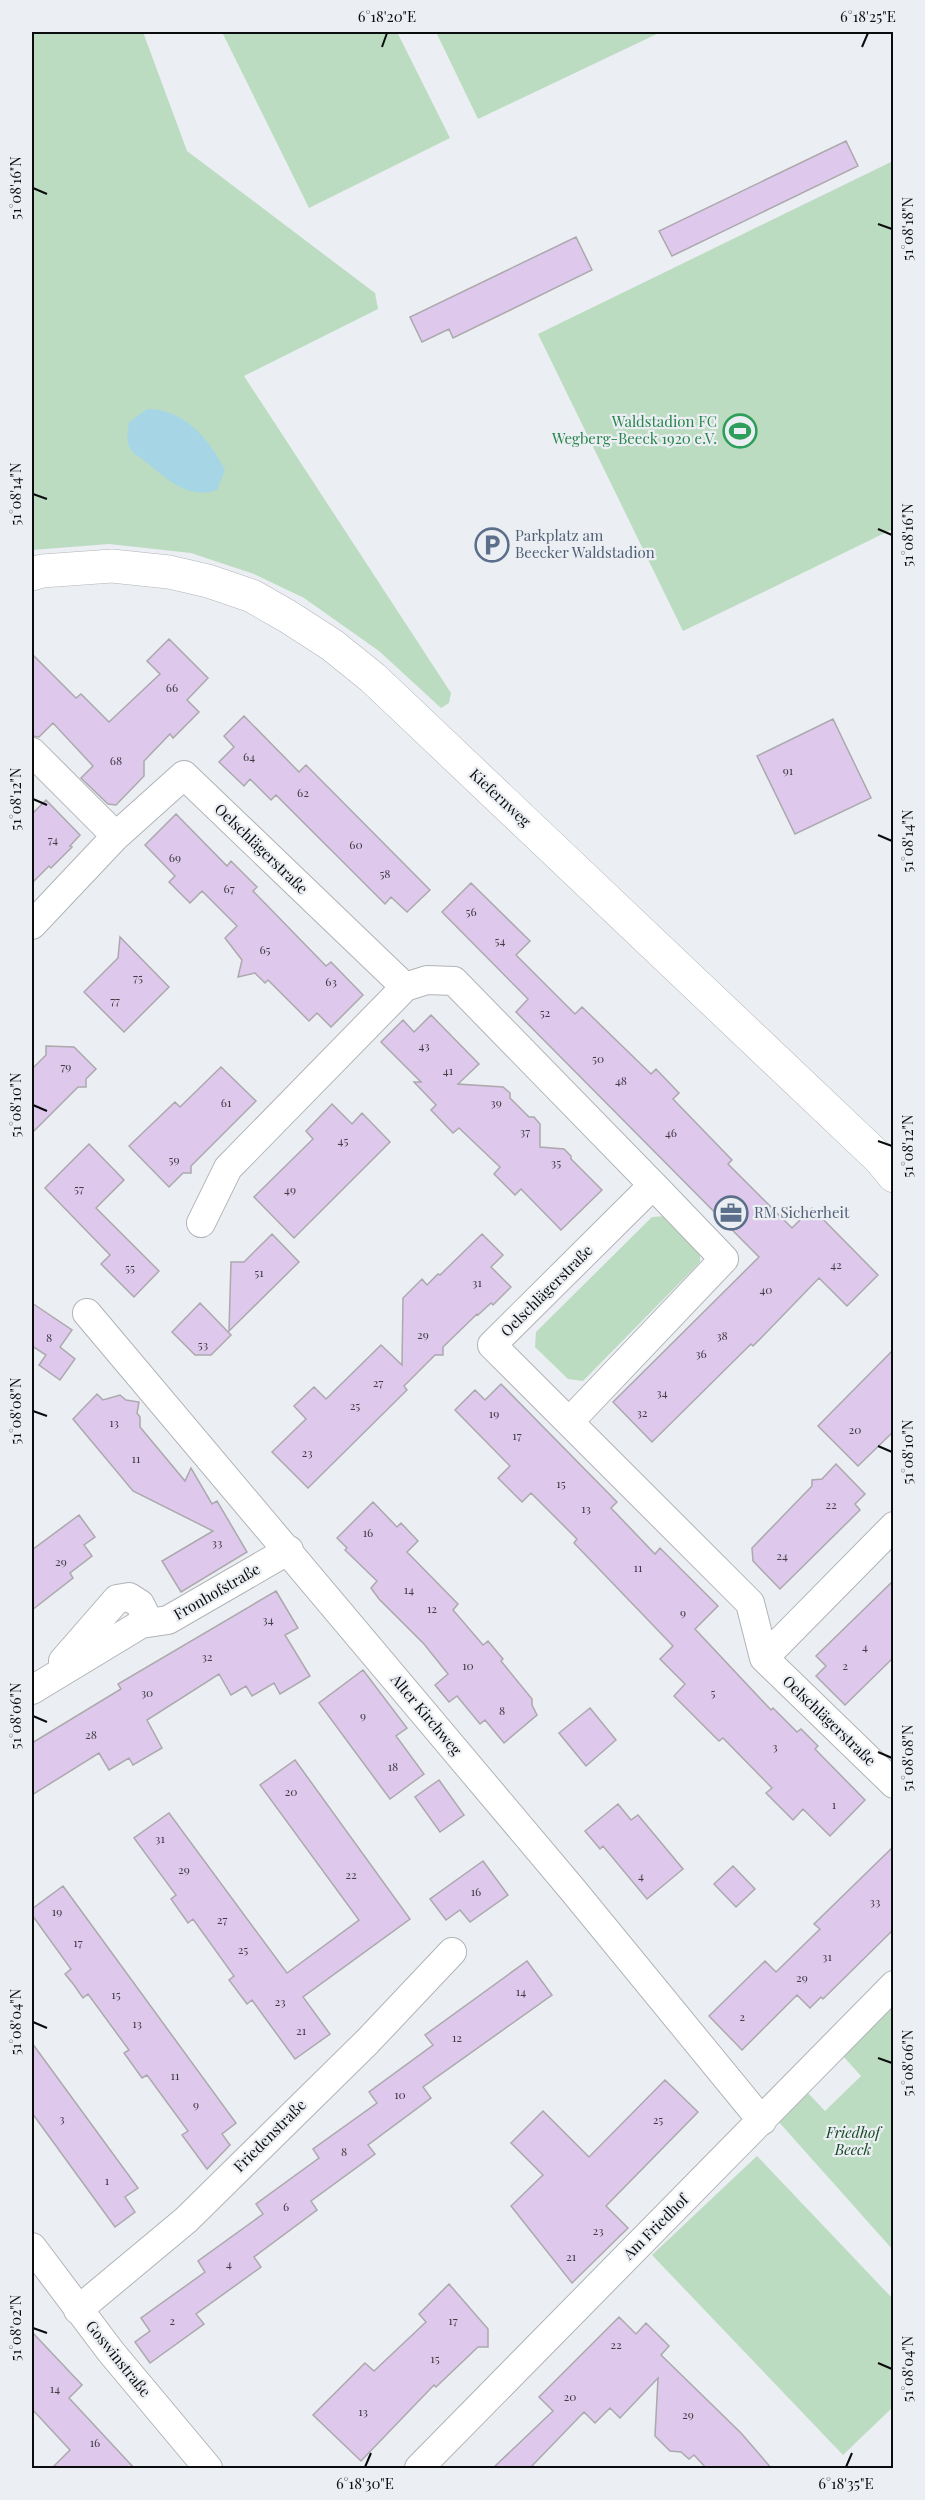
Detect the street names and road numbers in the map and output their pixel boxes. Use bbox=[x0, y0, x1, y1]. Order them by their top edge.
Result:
street label: Kiefernweg bbox=[466, 764, 536, 831]
street label: Oelschlägerstraße bbox=[211, 799, 313, 898]
street label: Oelschlägerstraße bbox=[496, 1240, 597, 1341]
street label: Fronhofstraße bbox=[170, 1558, 263, 1624]
street label: Alter Kirchweg bbox=[386, 1669, 467, 1759]
street label: Oelschlägerstraße bbox=[779, 1671, 881, 1770]
street label: Friedenstraße bbox=[229, 2095, 310, 2176]
street label: Am Friedhof bbox=[618, 2189, 693, 2264]
street label: Goswinstraße bbox=[82, 2316, 156, 2401]

